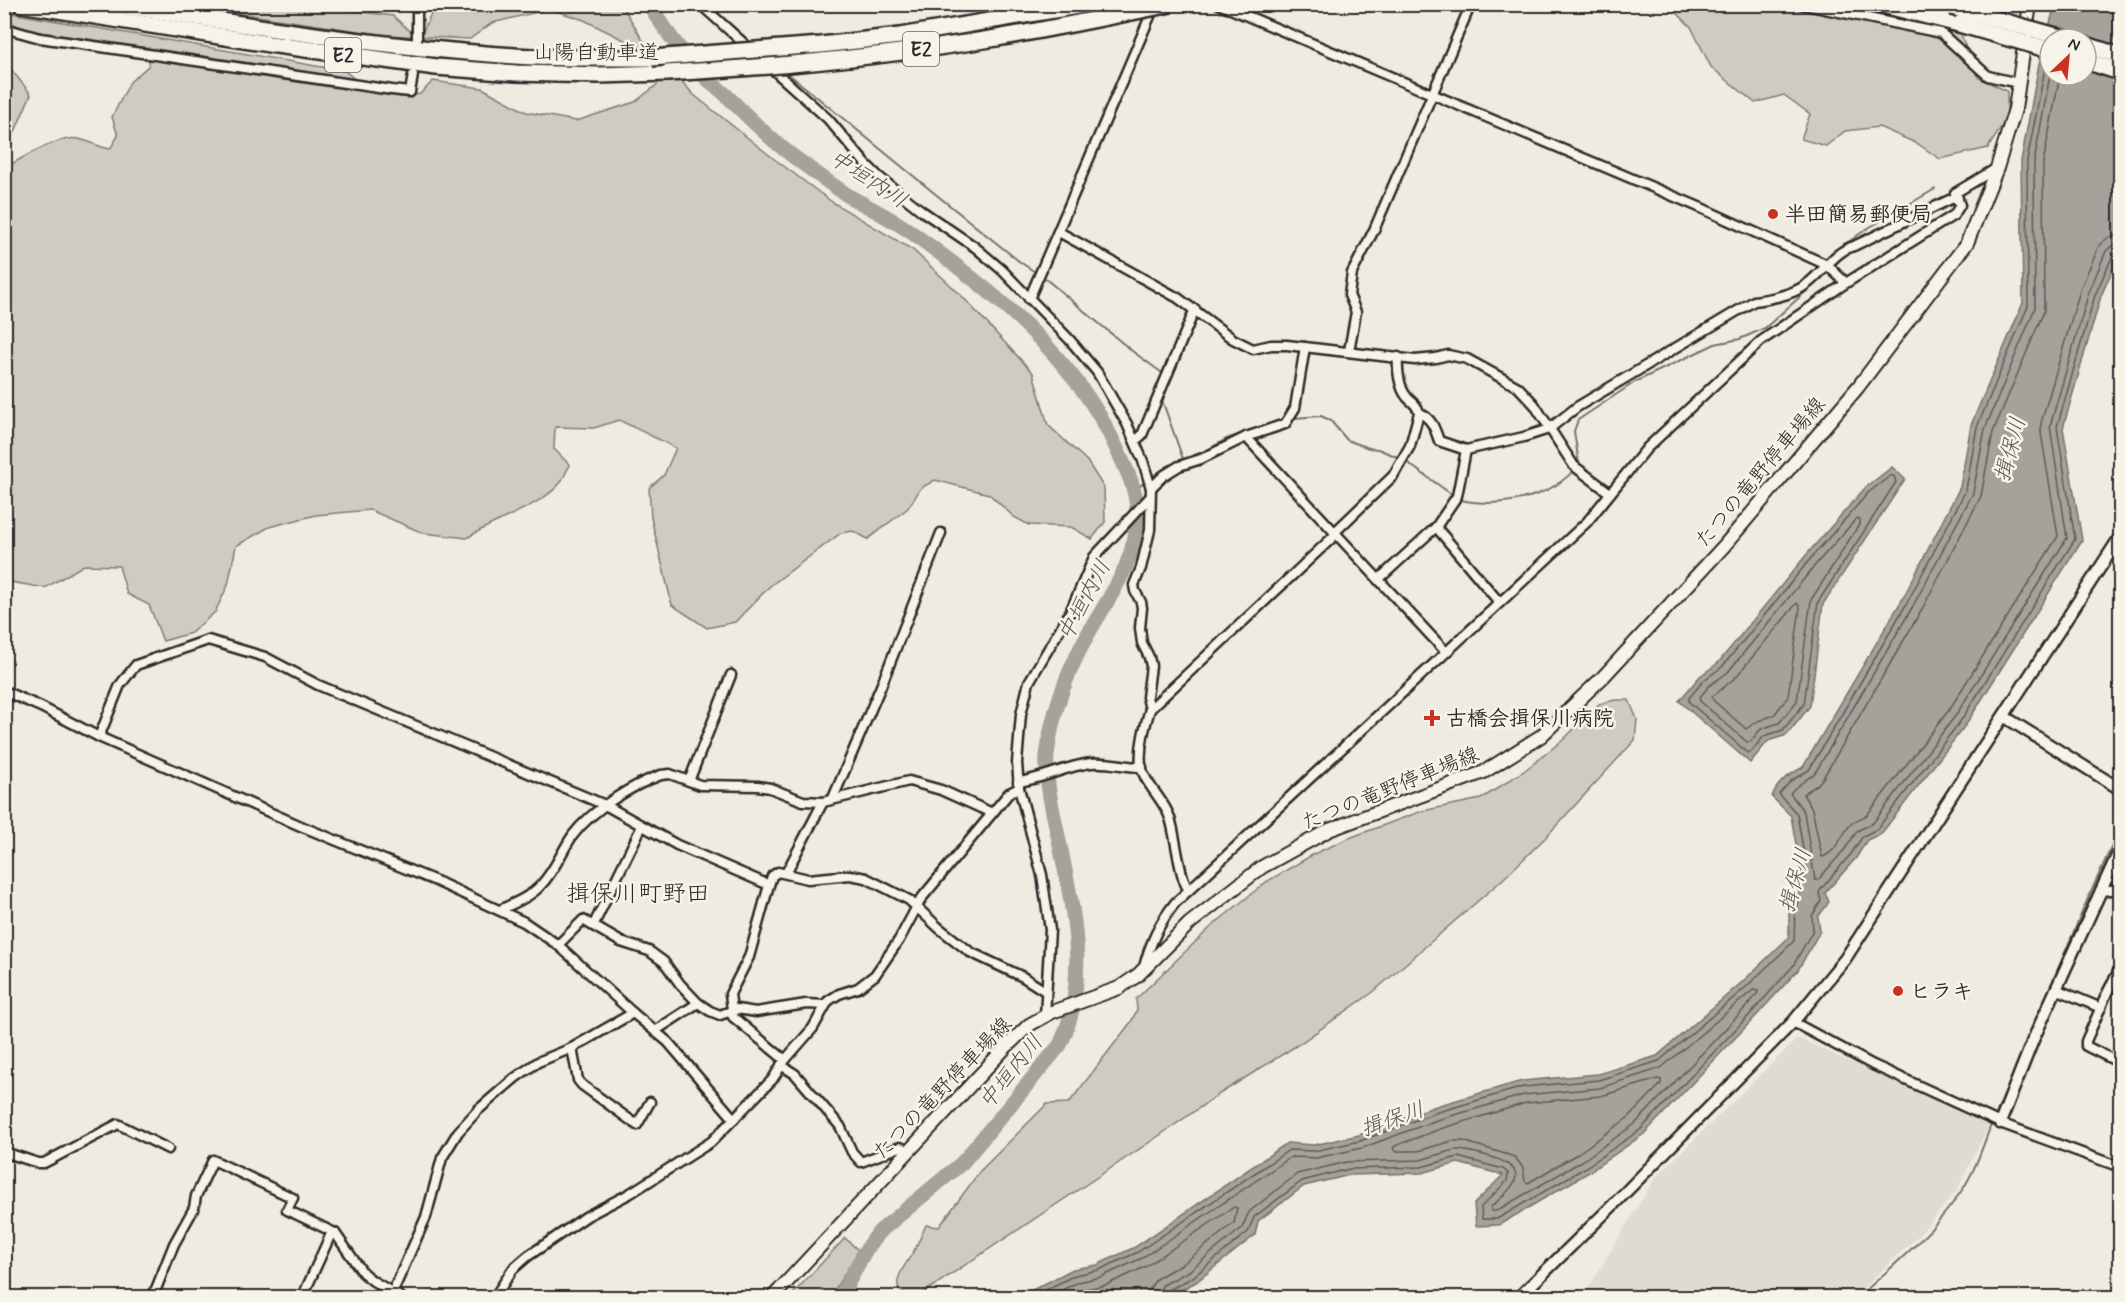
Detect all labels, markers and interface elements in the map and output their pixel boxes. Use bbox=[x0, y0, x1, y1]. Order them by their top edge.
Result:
north arrow bbox=[2038, 27, 2098, 87]
road number: E2 bbox=[903, 32, 939, 66]
text: N bbox=[2065, 33, 2083, 57]
road number: E2 bbox=[325, 38, 361, 72]
street label: 山陽自動車道 bbox=[533, 39, 659, 67]
water label: 中垣内川 bbox=[823, 144, 912, 215]
place label: 半田簡易郵便局 bbox=[1785, 201, 1932, 229]
marker: 半田簡易郵便局 bbox=[1766, 207, 1780, 221]
street label: たつの竜野停車場線 bbox=[1689, 391, 1832, 554]
water label: 揖保川 bbox=[1989, 414, 2033, 485]
water label: 中垣内川 bbox=[1052, 556, 1118, 646]
place label: 古橋会揖保川病院 bbox=[1446, 705, 1614, 733]
marker: 古橋会揖保川病院 bbox=[1423, 709, 1441, 727]
street label: たつの竜野停車場線 bbox=[1298, 741, 1483, 837]
water label: 揖保川 bbox=[1773, 845, 1818, 916]
district label: 揖保川町野田 bbox=[566, 879, 710, 910]
place label: ヒラキ bbox=[1910, 978, 1973, 1006]
marker: ヒラキ bbox=[1891, 984, 1905, 998]
street label: たつの竜野停車場線 bbox=[867, 1011, 1018, 1166]
water label: 中垣内川 bbox=[973, 1029, 1050, 1115]
water label: 揖保川 bbox=[1357, 1096, 1428, 1144]

